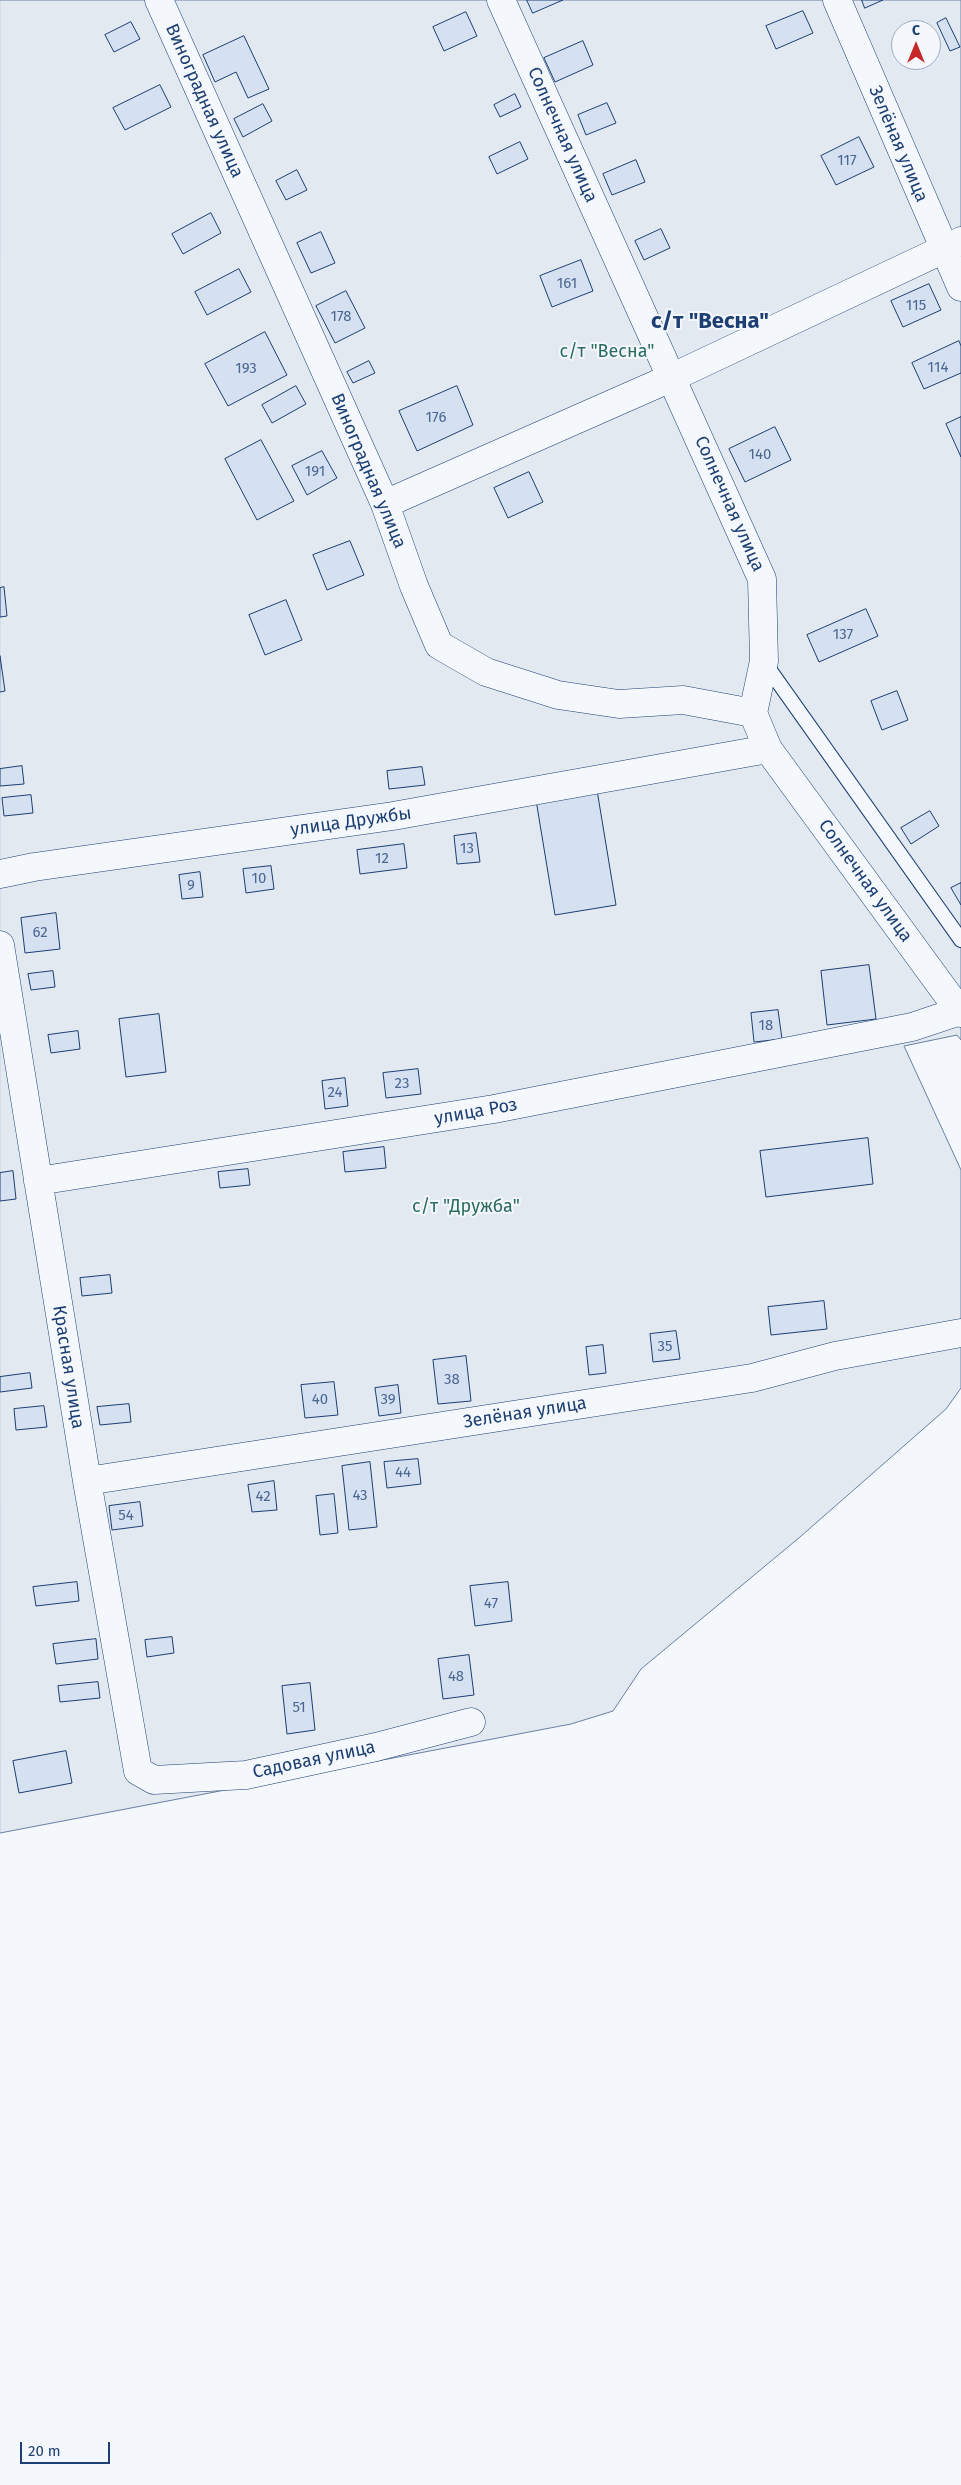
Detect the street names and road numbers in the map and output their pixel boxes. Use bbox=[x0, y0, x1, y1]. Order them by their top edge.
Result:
street label: Виноградная улица bbox=[160, 21, 248, 181]
street label: Солнечная улица bbox=[522, 64, 602, 206]
street label: Зелёная улица bbox=[864, 82, 932, 206]
street label: Виноградная улица bbox=[326, 390, 410, 552]
street label: Солнечная улица bbox=[689, 433, 769, 575]
street label: улица Дружбы bbox=[289, 803, 413, 841]
street label: Солнечная улица bbox=[813, 816, 917, 946]
street label: улица Роз bbox=[433, 1094, 519, 1130]
street label: Красная улица bbox=[48, 1304, 88, 1430]
street label: Зелёная улица bbox=[462, 1393, 588, 1433]
street label: Садовая улица bbox=[251, 1736, 377, 1784]

